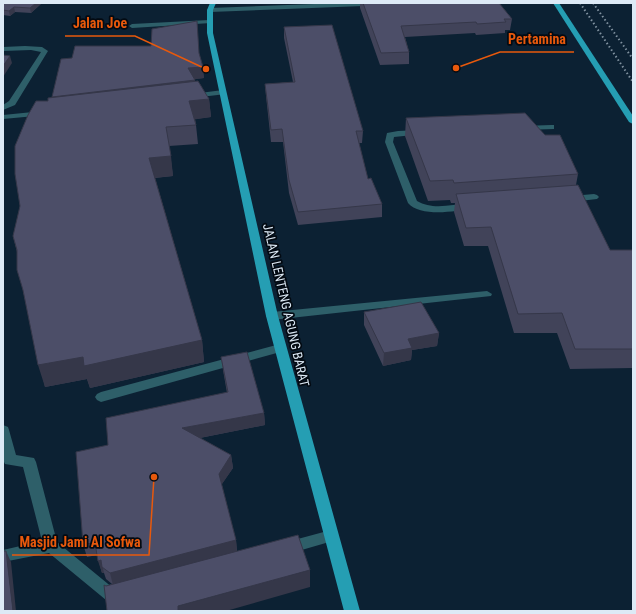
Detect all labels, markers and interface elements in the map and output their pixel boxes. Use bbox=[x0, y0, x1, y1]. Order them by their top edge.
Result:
callout: Jalan Joe bbox=[65, 10, 135, 36]
text: Jalan Joe bbox=[73, 15, 127, 31]
callout: Pertamina bbox=[500, 26, 574, 52]
text: Pertamina bbox=[508, 31, 566, 47]
street label: JALAN LENTENG AGUNG BARAT bbox=[260, 222, 312, 388]
callout: Masjid Jami Al Sofwa bbox=[12, 529, 149, 555]
text: Masjid Jami Al Sofwa bbox=[20, 534, 141, 550]

